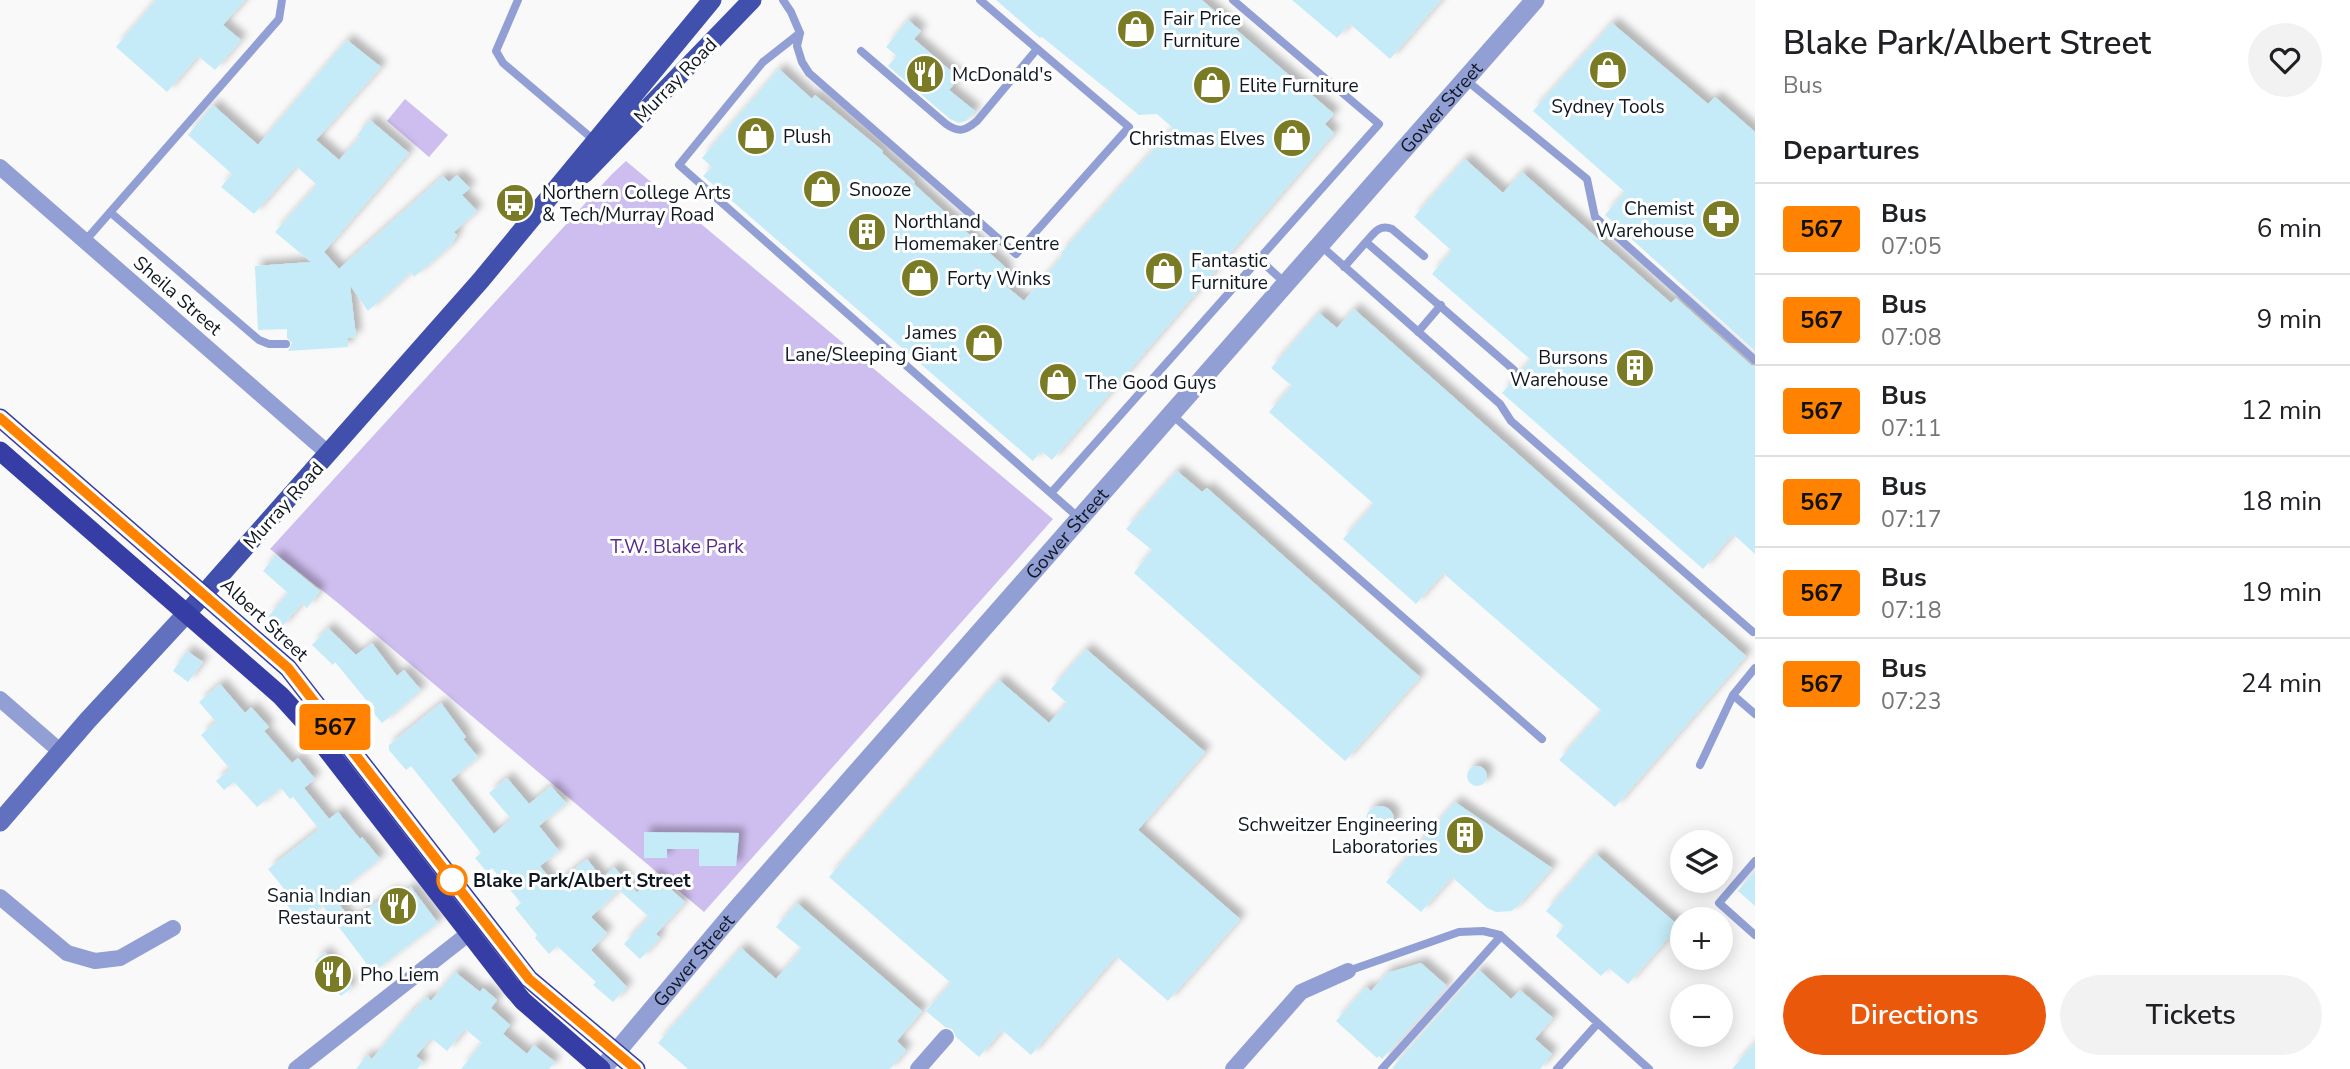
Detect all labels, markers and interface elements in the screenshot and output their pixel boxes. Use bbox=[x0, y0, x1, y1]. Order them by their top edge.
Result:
place label: Fair Price Furniture bbox=[1163, 6, 1241, 54]
shop icon: Fair Price Furniture bbox=[1115, 8, 1157, 50]
text: Blake Park/Albert Street bbox=[1783, 21, 2151, 66]
button: heart bbox=[2248, 23, 2322, 97]
street label: Murray Road bbox=[628, 32, 723, 129]
shop icon: Sydney Tools bbox=[1587, 49, 1629, 91]
restaurant icon: McDonald's bbox=[904, 53, 946, 95]
street label: Gower Street bbox=[1394, 56, 1489, 159]
place label: McDonald's bbox=[952, 62, 1053, 88]
shop icon: Elite Furniture bbox=[1191, 64, 1233, 106]
text: Bus bbox=[1783, 70, 1823, 101]
place label: Elite Furniture bbox=[1239, 73, 1359, 99]
place label: Sydney Tools bbox=[1551, 94, 1665, 120]
shop icon: Plush bbox=[735, 115, 777, 157]
shop icon: Christmas Elves bbox=[1271, 117, 1313, 159]
place label: Plush bbox=[783, 124, 831, 150]
place label: Christmas Elves bbox=[1129, 126, 1265, 152]
text: Departures bbox=[1783, 133, 1919, 168]
shop icon: Snooze bbox=[801, 168, 843, 210]
place label: Snooze bbox=[849, 177, 911, 203]
place label: Northern College Arts & Tech/Murray Road bbox=[542, 180, 731, 228]
bus stop icon: Northern College Arts & Tech/Murray Road bbox=[494, 182, 536, 224]
place label: Chemist Warehouse bbox=[1596, 196, 1694, 244]
text: Bus bbox=[1881, 196, 1927, 231]
pharmacy icon: Chemist Warehouse bbox=[1700, 198, 1742, 240]
place label: Northland Homemaker Centre bbox=[894, 209, 1059, 257]
building icon: Northland Homemaker Centre bbox=[846, 211, 888, 253]
text: 6 min bbox=[2257, 211, 2322, 246]
text: 567 bbox=[1800, 213, 1843, 245]
text: 07:05 bbox=[1881, 231, 1941, 262]
place label: Fantastic Furniture bbox=[1191, 248, 1268, 296]
street label: Sheila Street bbox=[128, 250, 227, 342]
shop icon: Fantastic Furniture bbox=[1143, 250, 1185, 292]
shop icon: Forty Winks bbox=[899, 257, 941, 299]
place label: Forty Winks bbox=[947, 266, 1051, 292]
text: Bus bbox=[1881, 287, 1927, 322]
text: 9 min bbox=[2257, 302, 2322, 337]
text: 567 bbox=[1800, 304, 1843, 336]
place label: James Lane/Sleeping Giant bbox=[785, 320, 957, 368]
shop icon: James Lane/Sleeping Giant bbox=[963, 322, 1005, 364]
text: 07:08 bbox=[1881, 322, 1941, 353]
place label: Bursons Warehouse bbox=[1510, 345, 1608, 393]
building icon: Bursons Warehouse bbox=[1614, 347, 1656, 389]
shop icon: The Good Guys bbox=[1037, 361, 1079, 403]
place label: The Good Guys bbox=[1085, 370, 1216, 396]
text: Bus bbox=[1881, 378, 1927, 413]
text: 12 min bbox=[2241, 393, 2322, 428]
text: 567 bbox=[1800, 395, 1843, 427]
text: 07:11 bbox=[1881, 413, 1941, 444]
street label: Murray Road bbox=[238, 456, 330, 555]
text: Bus bbox=[1881, 469, 1927, 504]
street label: Gower Street bbox=[1020, 482, 1115, 585]
text: 18 min bbox=[2241, 484, 2322, 519]
text: 567 bbox=[1800, 486, 1843, 518]
text: 07:17 bbox=[1881, 504, 1941, 535]
park label: T.W. Blake Park bbox=[610, 534, 744, 560]
text: Bus bbox=[1881, 560, 1927, 595]
street label: Albert Street bbox=[215, 572, 314, 667]
text: 19 min bbox=[2241, 575, 2322, 610]
text: 567 bbox=[1800, 577, 1843, 609]
text: 07:18 bbox=[1881, 595, 1941, 626]
text: Bus bbox=[1881, 651, 1927, 686]
text: 24 min bbox=[2241, 666, 2322, 701]
text: 567 bbox=[1800, 668, 1843, 700]
text: 07:23 bbox=[1881, 686, 1941, 717]
line badge: 567 bbox=[295, 704, 375, 750]
text: 567 bbox=[313, 711, 357, 743]
place label: Schweitzer Engineering Laboratories bbox=[1238, 812, 1438, 860]
building icon: Schweitzer Engineering Laboratories bbox=[1444, 814, 1486, 856]
map controls bbox=[1670, 830, 1733, 1047]
button: layers bbox=[1670, 830, 1733, 893]
marker: Blake Park/Albert Street bbox=[437, 865, 467, 895]
place label: Blake Park/Albert Street bbox=[473, 868, 691, 894]
place label: Sania Indian Restaurant bbox=[267, 883, 371, 931]
restaurant icon: Sania Indian Restaurant bbox=[377, 885, 419, 927]
button: + bbox=[1670, 907, 1733, 970]
street label: Gower Street bbox=[648, 909, 741, 1013]
restaurant icon: Pho Liem bbox=[312, 953, 354, 995]
place label: Pho Liem bbox=[360, 962, 439, 988]
button: Directions bbox=[1783, 975, 2046, 1055]
button: Tickets bbox=[2060, 975, 2322, 1055]
button: − bbox=[1670, 984, 1733, 1047]

